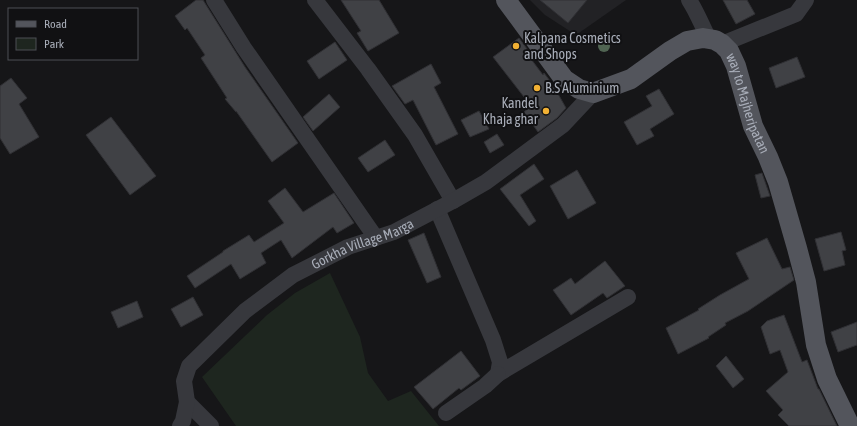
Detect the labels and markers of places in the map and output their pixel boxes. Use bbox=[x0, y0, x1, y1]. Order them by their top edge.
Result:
place label: Kalpana Cosmetics and Shops bbox=[524, 30, 621, 62]
marker: Kalpana Cosmetics and Shops bbox=[511, 41, 521, 51]
place label: B.S Aluminium bbox=[545, 80, 619, 96]
marker: B.S Aluminium bbox=[532, 83, 542, 93]
place label: Kandel Khaja ghar bbox=[483, 95, 539, 127]
marker: Kandel Khaja ghar bbox=[541, 106, 551, 116]

